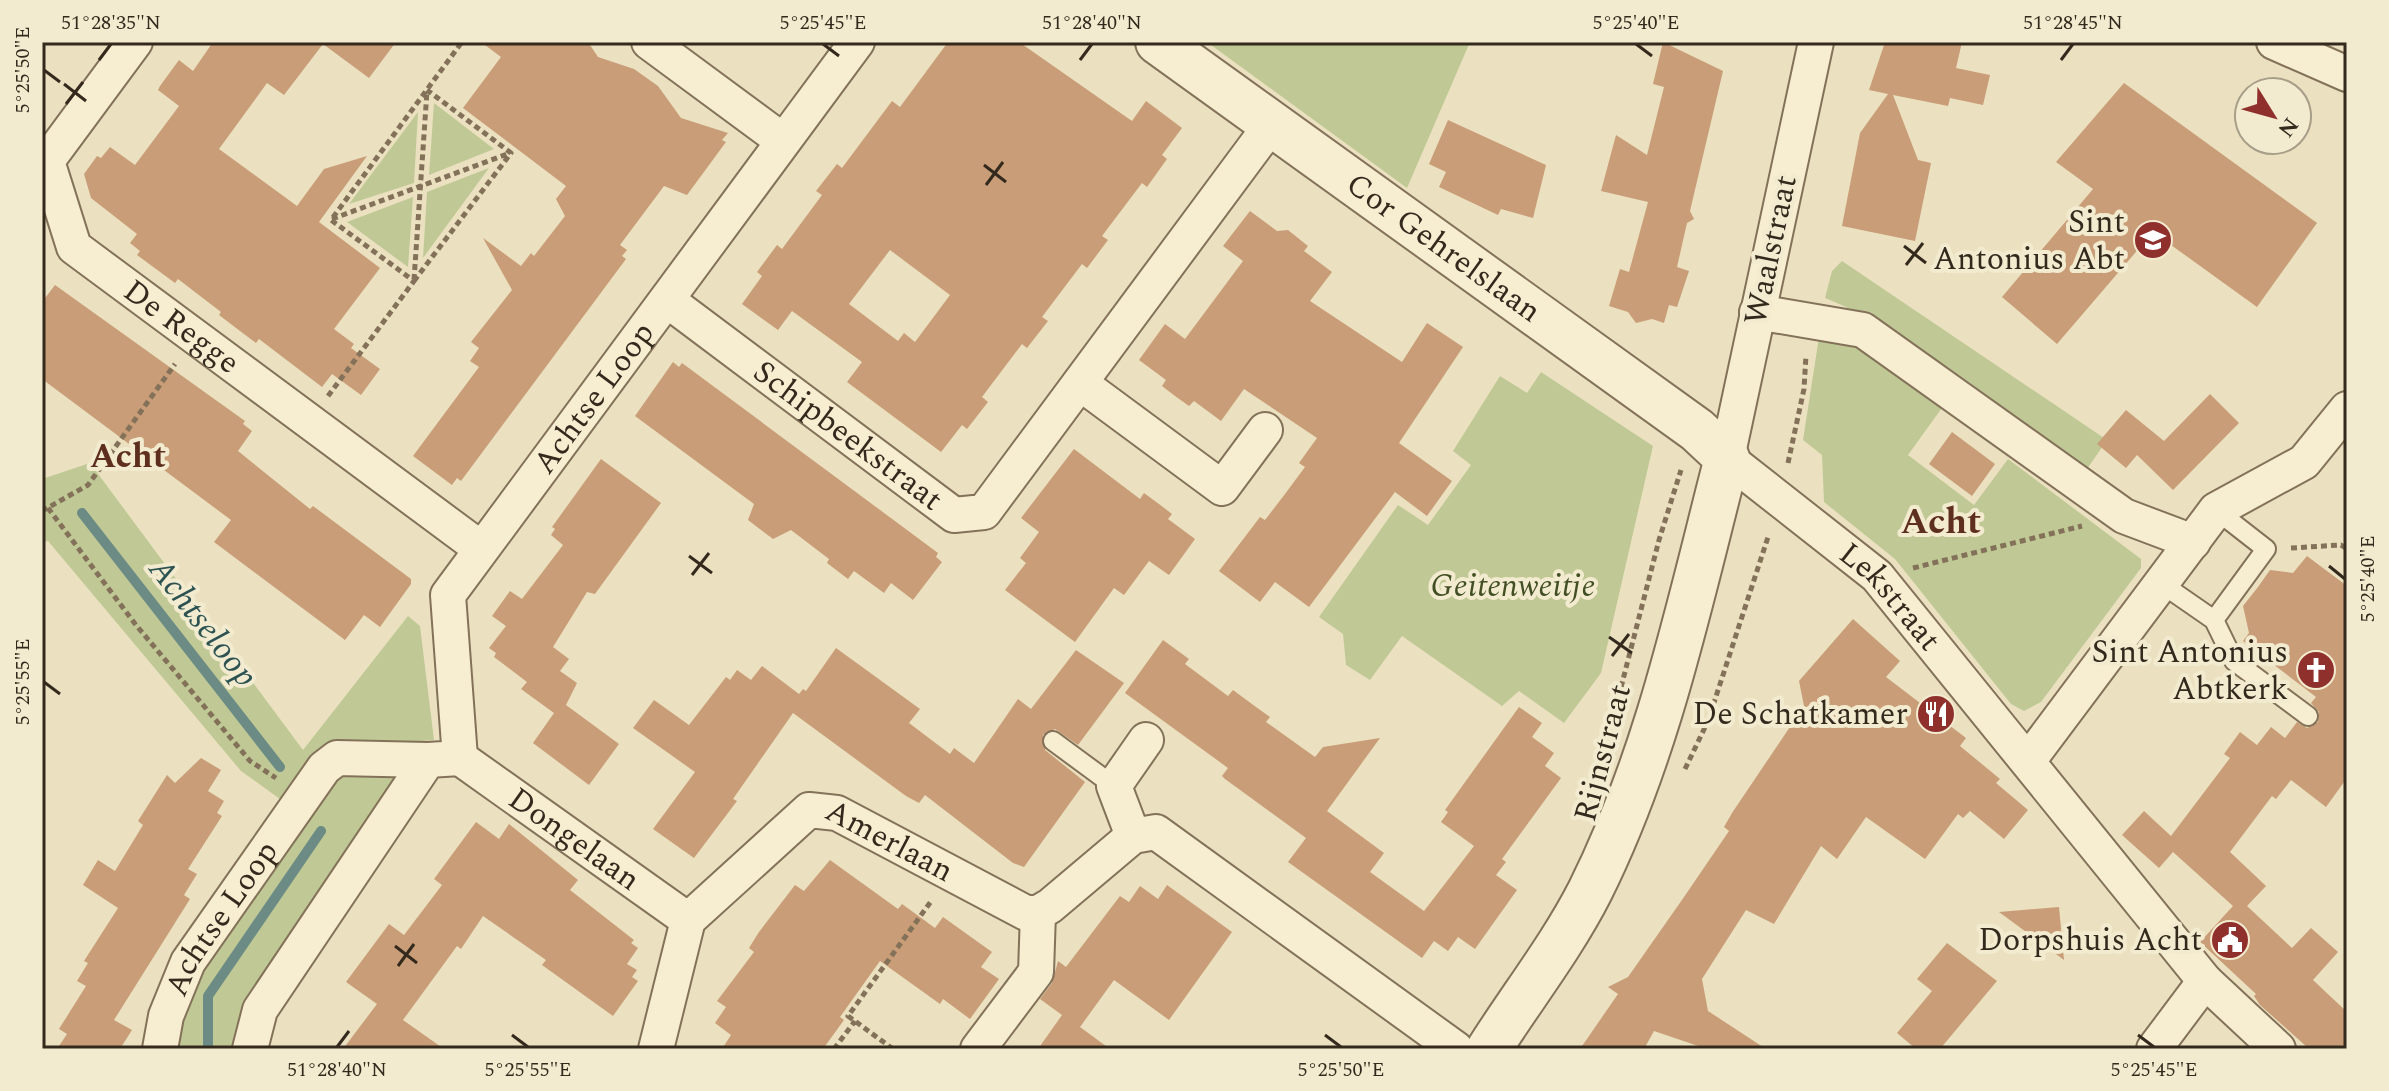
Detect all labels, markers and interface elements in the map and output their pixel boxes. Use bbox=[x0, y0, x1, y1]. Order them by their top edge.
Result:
text: 51°28'35"N bbox=[61, 8, 161, 38]
text: 5°25'45"E bbox=[779, 8, 867, 38]
text: 51°28'40"N bbox=[1042, 8, 1142, 38]
text: 5°25'40"E bbox=[1592, 8, 1680, 38]
text: 51°28'45"N bbox=[2023, 8, 2123, 38]
text: 5°25'50"E bbox=[8, 26, 38, 114]
north arrow bbox=[2233, 76, 2313, 156]
text: N bbox=[2269, 110, 2306, 144]
street label: Cor Gehrelslaan bbox=[1336, 160, 1552, 335]
street label: Waalstraat bbox=[1731, 171, 1811, 329]
place label: Sint Antonius Abt bbox=[1933, 198, 2125, 284]
school or university icon: Sint Antonius Abt bbox=[2132, 219, 2174, 261]
street label: De Regge bbox=[113, 267, 250, 386]
street label: Achtse Loop bbox=[521, 311, 667, 485]
street label: Schipbeekstraat bbox=[743, 348, 953, 523]
district label: Acht bbox=[90, 431, 166, 483]
district label: Acht bbox=[1901, 495, 1981, 550]
street label: Lekstraat bbox=[1828, 530, 1953, 662]
text: 5°25'40"E bbox=[2353, 535, 2383, 623]
water label: Achtseloop bbox=[135, 546, 271, 699]
park label: Geitenweitje bbox=[1430, 562, 1596, 611]
place label: Sint Antonius Abtkerk bbox=[2092, 628, 2288, 714]
text: 5°25'55"E bbox=[8, 638, 38, 726]
church icon: Sint Antonius Abtkerk bbox=[2295, 649, 2337, 691]
street label: Rijnstraat bbox=[1561, 679, 1645, 827]
place label: De Schatkamer bbox=[1693, 690, 1908, 739]
restaurant icon: De Schatkamer bbox=[1915, 693, 1957, 735]
street label: Dongelaan bbox=[498, 775, 651, 903]
street label: Amerlaan bbox=[817, 787, 962, 895]
street label: Achtse Loop bbox=[152, 830, 291, 1004]
place label: Dorpshuis Acht bbox=[1978, 916, 2202, 965]
public building icon: Dorpshuis Acht bbox=[2209, 919, 2251, 961]
text: 51°28'40"N bbox=[287, 1055, 387, 1085]
text: 5°25'55"E bbox=[484, 1055, 572, 1085]
text: 5°25'50"E bbox=[1297, 1055, 1385, 1085]
text: 5°25'45"E bbox=[2110, 1055, 2198, 1085]

